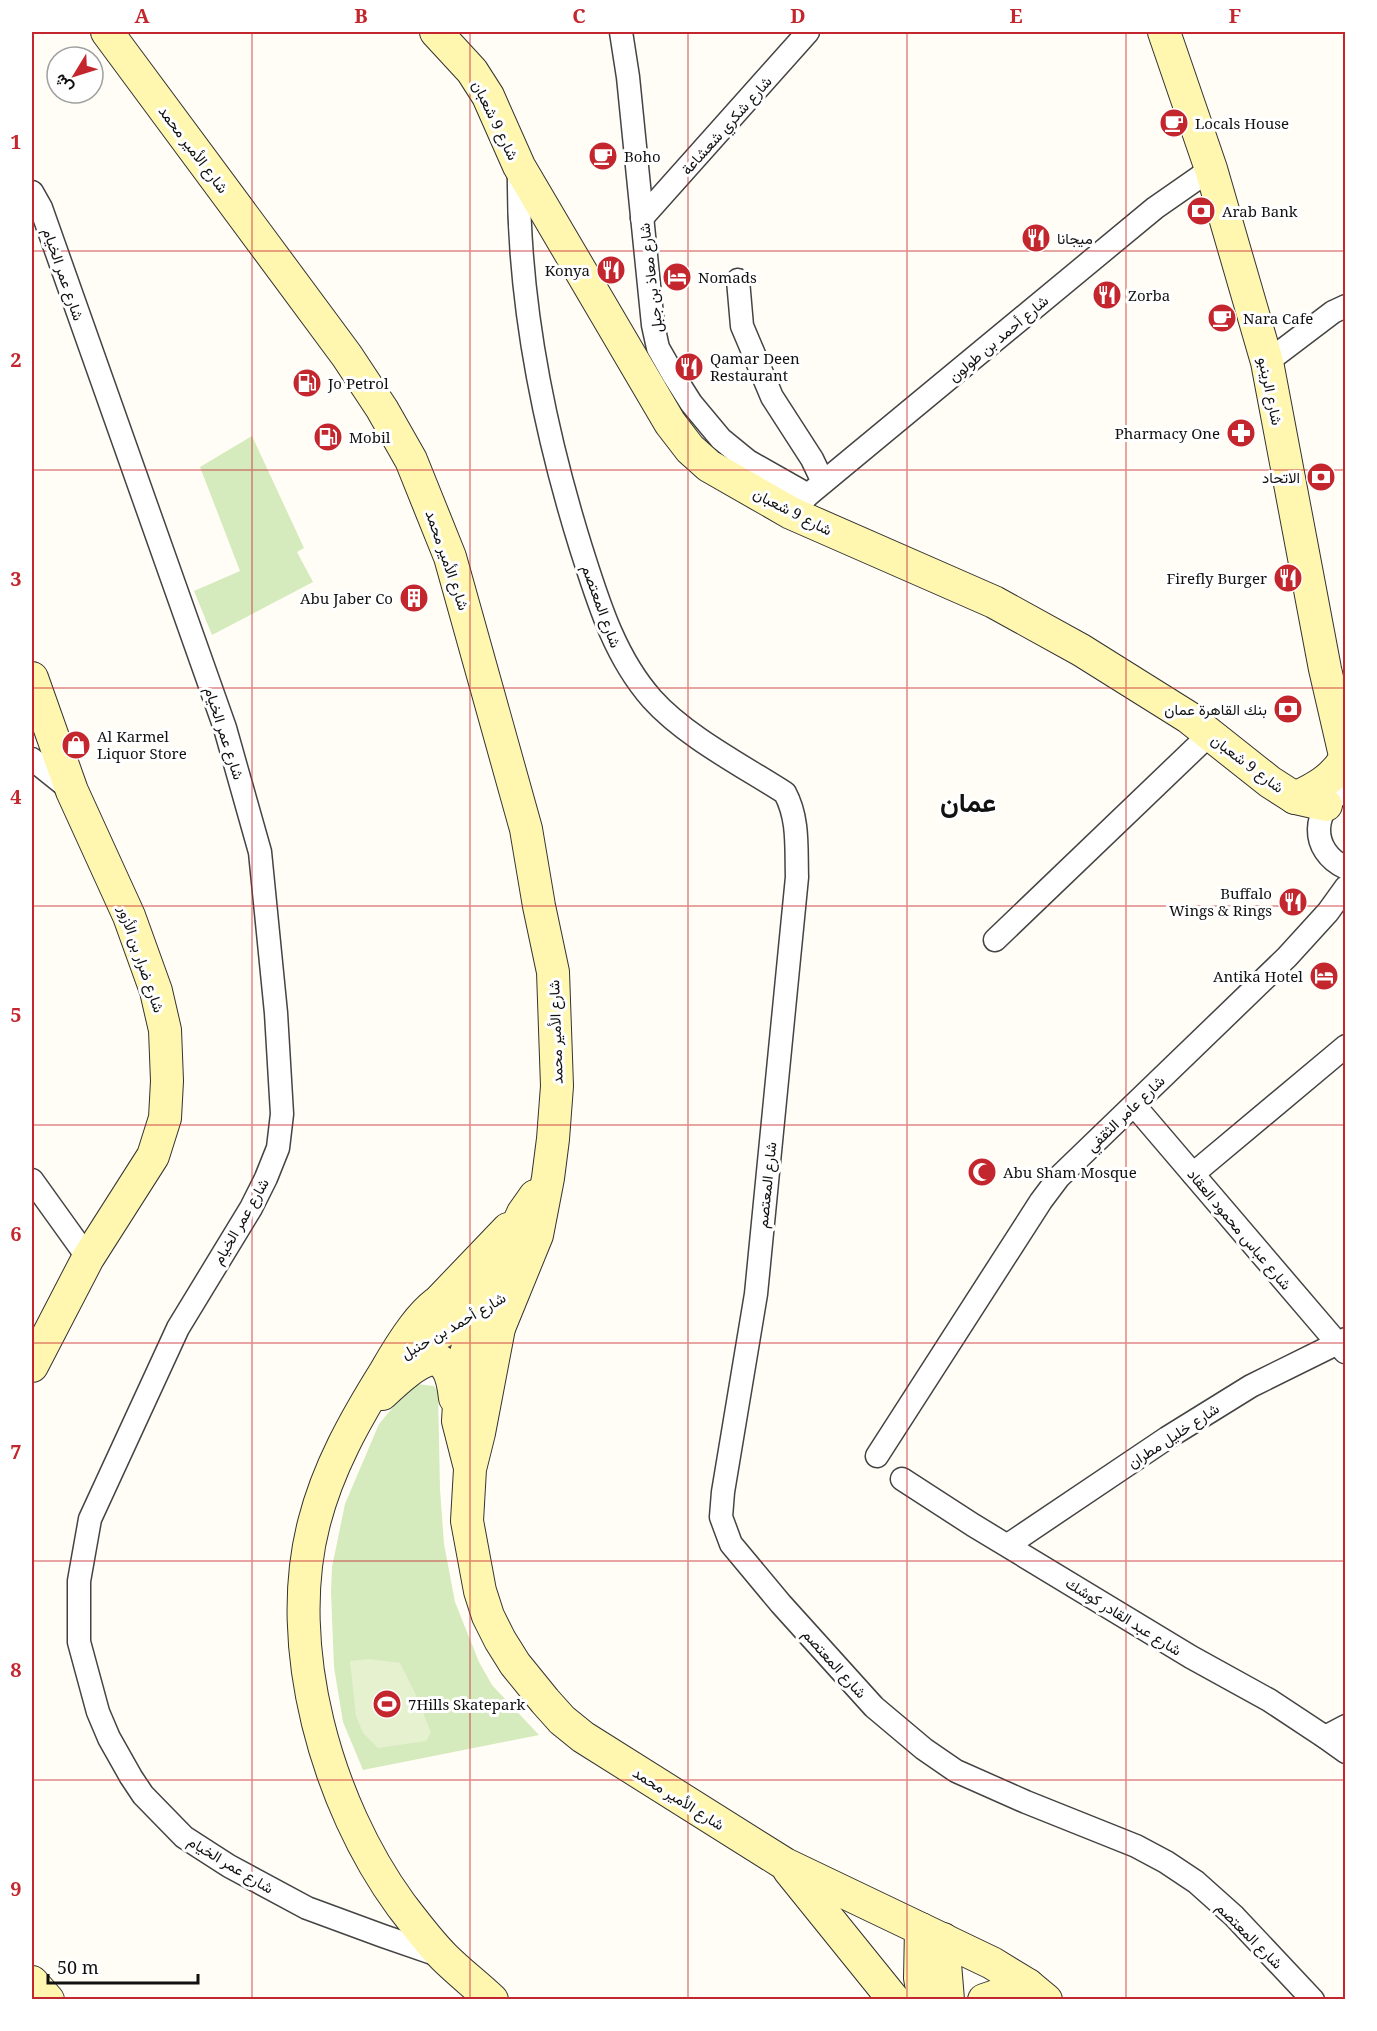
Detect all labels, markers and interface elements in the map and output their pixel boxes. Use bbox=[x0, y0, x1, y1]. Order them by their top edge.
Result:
text: A bbox=[134, 2, 150, 29]
text: B bbox=[354, 2, 368, 29]
text: C bbox=[572, 2, 586, 29]
text: D bbox=[790, 2, 806, 29]
text: E bbox=[1009, 2, 1023, 29]
text: F bbox=[1229, 2, 1241, 29]
north arrow bbox=[45, 45, 105, 105]
text: ش bbox=[49, 70, 78, 99]
street label: شارع شكري شعشاعة bbox=[676, 71, 779, 181]
street label: شارع 9 شعبان bbox=[466, 77, 524, 164]
street label: شارع الأمير محمد bbox=[153, 101, 234, 198]
cafe icon: Locals House bbox=[1158, 107, 1190, 139]
place label: Locals House bbox=[1195, 113, 1289, 133]
text: 1 bbox=[10, 128, 22, 155]
cafe icon: Boho bbox=[587, 140, 619, 172]
place label: Boho bbox=[624, 146, 661, 166]
bank icon: Arab Bank bbox=[1185, 195, 1217, 227]
place label: Arab Bank bbox=[1222, 201, 1298, 221]
street label: شارع معاذ بن جبل bbox=[633, 222, 669, 334]
restaurant icon: ميجانا bbox=[1020, 222, 1052, 254]
street label: شارع عمر الخيام bbox=[37, 225, 89, 324]
place label: ميجانا bbox=[1057, 228, 1093, 248]
restaurant icon: Konya bbox=[595, 254, 627, 286]
place label: Konya bbox=[545, 260, 590, 280]
hotel icon: Nomads bbox=[661, 261, 693, 293]
place label: Nomads bbox=[698, 267, 757, 287]
restaurant icon: Zorba bbox=[1091, 279, 1123, 311]
place label: Zorba bbox=[1128, 285, 1170, 305]
street label: شارع أحمد بن طولون bbox=[944, 290, 1054, 387]
cafe icon: Nara Cafe bbox=[1206, 302, 1238, 334]
place label: Nara Cafe bbox=[1243, 308, 1313, 328]
text: 2 bbox=[10, 346, 22, 373]
place label: Qamar Deen Restaurant bbox=[710, 348, 800, 385]
restaurant icon: Qamar Deen Restaurant bbox=[673, 351, 705, 383]
street label: شارع الرينبو bbox=[1252, 355, 1288, 428]
fuel station icon: Jo Petrol bbox=[291, 367, 323, 399]
place label: Jo Petrol bbox=[327, 373, 389, 393]
pharmacy icon: Pharmacy One bbox=[1225, 417, 1257, 449]
fuel station icon: Mobil bbox=[312, 421, 344, 453]
place label: Pharmacy One bbox=[1115, 423, 1220, 443]
place label: Mobil bbox=[349, 427, 391, 447]
bank icon: الاتحاد bbox=[1305, 461, 1337, 493]
place label: الاتحاد bbox=[1262, 467, 1300, 487]
street label: شارع 9 شعبان bbox=[749, 483, 836, 541]
street label: شارع الأمير محمد bbox=[420, 507, 475, 613]
street label: شارع المعتصم bbox=[576, 562, 626, 651]
restaurant icon: Firefly Burger bbox=[1272, 562, 1304, 594]
text: 3 bbox=[10, 565, 22, 592]
place label: Firefly Burger bbox=[1166, 568, 1267, 588]
building icon: Abu Jaber Co bbox=[398, 582, 430, 614]
place label: Abu Jaber Co bbox=[300, 588, 393, 608]
street label: شارع عمر الخيام bbox=[199, 684, 249, 783]
bank icon: بنك القاهرة عمان bbox=[1272, 693, 1304, 725]
place label: بنك القاهرة عمان bbox=[1164, 699, 1267, 719]
place label: Al Karmel Liquor Store bbox=[97, 726, 187, 763]
shop icon: Al Karmel Liquor Store bbox=[60, 729, 92, 761]
street label: شارع 9 شعبان bbox=[1206, 729, 1289, 799]
text: 4 bbox=[10, 783, 22, 810]
district label: عمان bbox=[940, 783, 996, 820]
place label: Buffalo Wings & Rings bbox=[1169, 883, 1272, 920]
restaurant icon: Buffalo Wings & Rings bbox=[1277, 886, 1309, 918]
street label: شارع ضرار بن الأزور bbox=[112, 902, 170, 1016]
hotel icon: Antika Hotel bbox=[1308, 960, 1340, 992]
place label: Antika Hotel bbox=[1213, 966, 1303, 986]
street label: شارع الأمير محمد bbox=[543, 979, 569, 1085]
text: 5 bbox=[10, 1001, 22, 1028]
street label: شارع عامر الثقفي bbox=[1081, 1070, 1171, 1158]
street label: شارع المعتصم bbox=[752, 1141, 782, 1229]
mosque icon: Abu Sham Mosque bbox=[966, 1156, 998, 1188]
place label: Abu Sham Mosque bbox=[1003, 1162, 1137, 1182]
street label: شارع عباس محمود العقاد bbox=[1182, 1164, 1297, 1295]
street label: شارع عمر الخيام bbox=[207, 1174, 275, 1269]
text: 6 bbox=[10, 1220, 22, 1247]
street label: شارع أحمد بن حنبل bbox=[397, 1287, 510, 1365]
street label: شارع خليل مطران bbox=[1123, 1398, 1224, 1474]
text: 7 bbox=[10, 1438, 22, 1465]
street label: شارع عبد القادر كوشك bbox=[1061, 1572, 1186, 1662]
street label: شارع المعتصم bbox=[797, 1624, 872, 1703]
text: 8 bbox=[10, 1656, 22, 1683]
sports icon: 7Hills Skatepark bbox=[371, 1688, 403, 1720]
place label: 7Hills Skatepark bbox=[408, 1694, 525, 1714]
street label: شارع الأمير محمد bbox=[628, 1762, 729, 1836]
street label: شارع عمر الخيام bbox=[183, 1831, 278, 1899]
text: 9 bbox=[10, 1875, 22, 1902]
street label: شارع المعتصم bbox=[1211, 1897, 1288, 1974]
scale bar bbox=[48, 1947, 198, 1985]
text: 50 m bbox=[57, 1955, 99, 1979]

